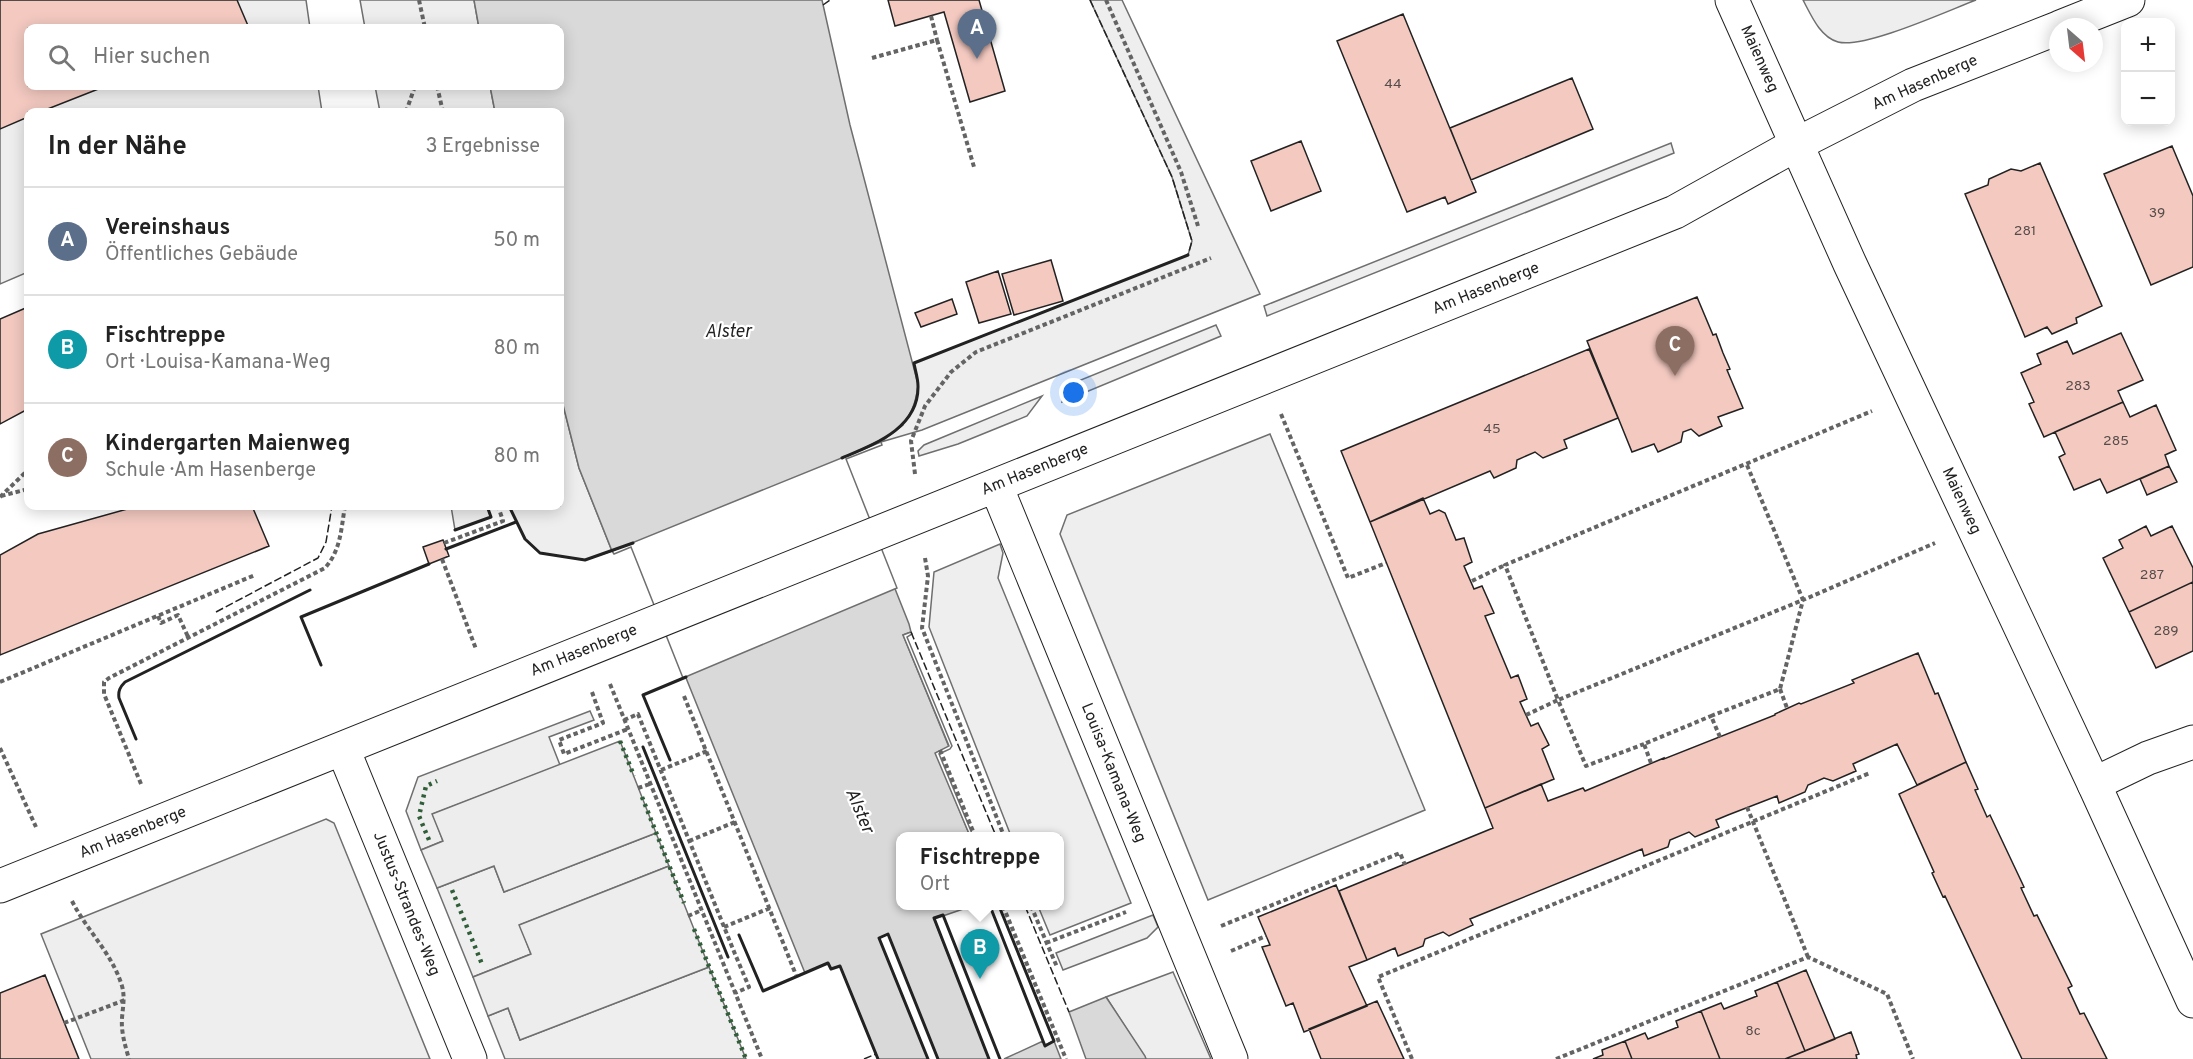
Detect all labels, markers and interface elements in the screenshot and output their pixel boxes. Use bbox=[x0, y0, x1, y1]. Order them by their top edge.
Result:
pin: A bbox=[958, 10, 996, 59]
north arrow bbox=[2049, 18, 2103, 72]
map controls bbox=[2121, 18, 2175, 126]
button: + bbox=[2121, 18, 2175, 72]
street label: Maienweg bbox=[1735, 22, 1783, 96]
search box bbox=[24, 24, 564, 90]
icon: search bbox=[45, 41, 78, 74]
text: Hier suchen bbox=[93, 44, 210, 71]
street label: Am Hasenberge bbox=[1869, 51, 1981, 115]
button: − bbox=[2121, 72, 2175, 126]
house number: 44 bbox=[1384, 76, 1402, 93]
text: In der Nähe bbox=[48, 131, 187, 164]
text: 3 Ergebnisse bbox=[425, 134, 540, 160]
house number: 39 bbox=[2149, 205, 2165, 222]
text: Vereinshaus bbox=[105, 215, 230, 242]
house number: 281 bbox=[2014, 223, 2036, 240]
text: A bbox=[60, 228, 75, 254]
text: 50 m bbox=[493, 228, 540, 254]
text: Öffentliches Gebäude bbox=[105, 242, 298, 268]
street label: Am Hasenberge bbox=[1429, 258, 1543, 320]
water label: Alster bbox=[705, 321, 753, 344]
text: Fischtreppe bbox=[105, 323, 225, 350]
pin: C bbox=[1656, 326, 1694, 376]
text: B bbox=[61, 336, 74, 362]
text: 80 m bbox=[494, 336, 540, 362]
text: Ort · Louisa-Kamana-Weg bbox=[105, 350, 331, 376]
your location bbox=[1059, 378, 1088, 407]
house number: 283 bbox=[2065, 378, 2091, 395]
house number: 45 bbox=[1483, 421, 1501, 438]
text: Kindergarten Maienweg bbox=[105, 431, 351, 458]
house number: 285 bbox=[2103, 433, 2129, 450]
street label: Am Hasenberge bbox=[978, 439, 1092, 501]
text: C bbox=[61, 444, 74, 470]
text: 80 m bbox=[494, 444, 540, 470]
text: Schule · Am Hasenberge bbox=[105, 458, 316, 484]
street label: Maienweg bbox=[1937, 464, 1985, 538]
house number: 287 bbox=[2140, 567, 2164, 584]
street label: Am Hasenberge bbox=[527, 620, 641, 682]
house number: 289 bbox=[2153, 623, 2179, 640]
street label: Louisa-Kamana-Weg bbox=[1076, 700, 1150, 846]
water label: Alster bbox=[839, 785, 880, 839]
street label: Am Hasenberge bbox=[76, 802, 190, 864]
street label: Justus-Strandes-Weg bbox=[368, 829, 444, 979]
popup bbox=[896, 832, 1064, 910]
text: Fischtreppe bbox=[920, 845, 1040, 872]
text: Ort bbox=[920, 872, 950, 898]
pin: B bbox=[960, 930, 1000, 979]
house number: 8c bbox=[1745, 1023, 1761, 1040]

